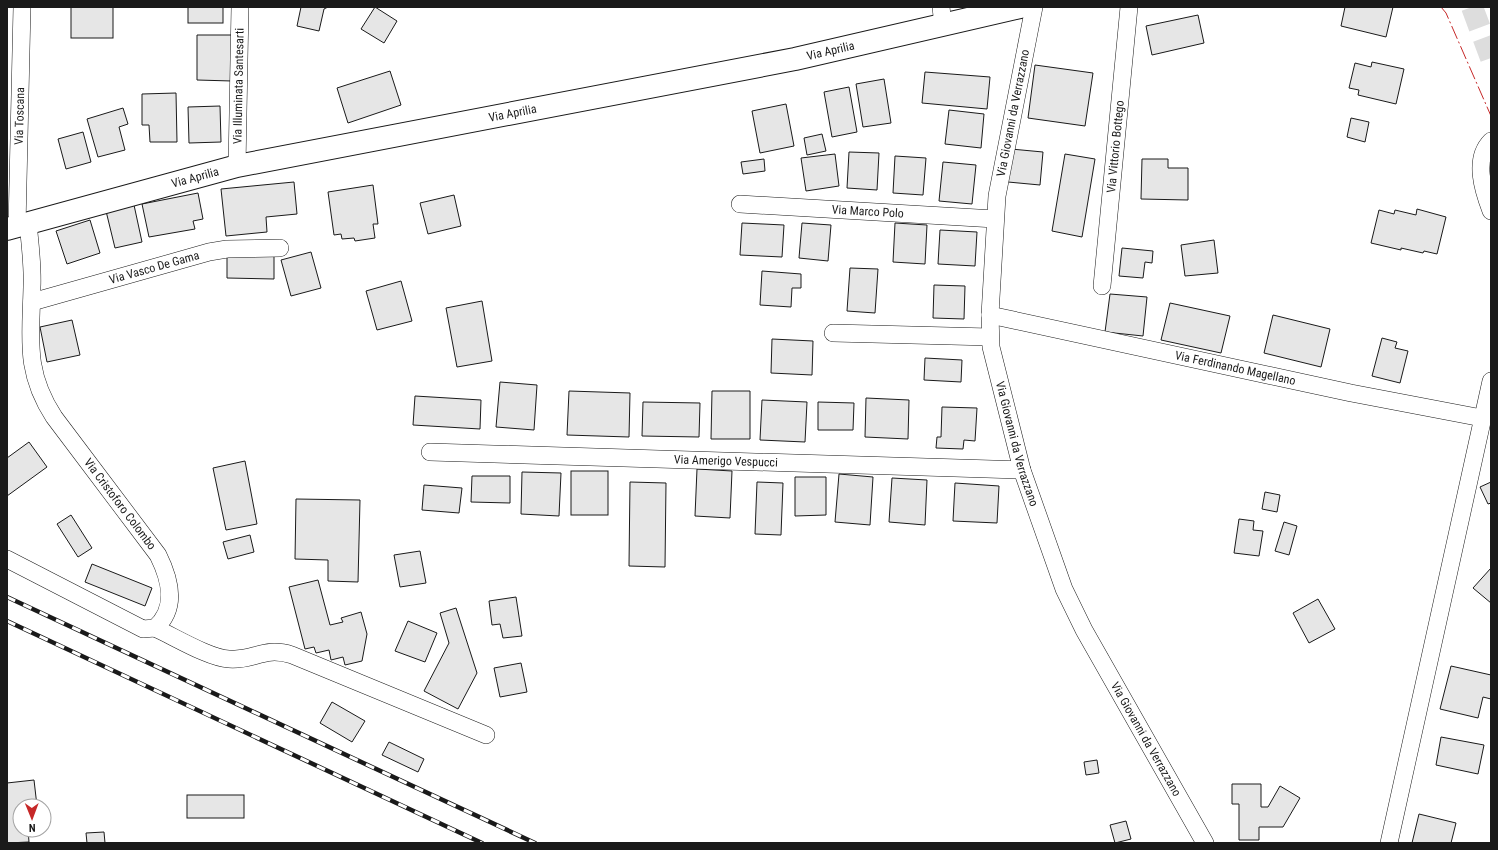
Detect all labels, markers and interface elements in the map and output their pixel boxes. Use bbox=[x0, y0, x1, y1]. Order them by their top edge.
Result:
street label: Via Illuminata Santesarti bbox=[230, 28, 247, 144]
street label: Via Aprilia bbox=[805, 38, 856, 63]
street label: Via Giovanni da Verrazzano bbox=[994, 48, 1032, 178]
street label: Via Toscana bbox=[12, 87, 27, 145]
street label: Via Vittorio Bottego bbox=[1104, 100, 1127, 194]
street label: Via Aprilia bbox=[487, 102, 538, 125]
street label: Via Aprilia bbox=[170, 164, 221, 191]
street label: Via Marco Polo bbox=[831, 202, 904, 221]
street label: Via Vasco De Gama bbox=[108, 248, 201, 287]
street label: Via Ferdinando Magellano bbox=[1174, 348, 1297, 388]
street label: Via Giovanni da Verrazzano bbox=[993, 380, 1041, 508]
street label: Via Amerigo Vespucci bbox=[674, 452, 778, 470]
street label: Via Cristoforo Colombo bbox=[81, 456, 159, 552]
street label: Via Giovanni da Verrazzano bbox=[1108, 679, 1184, 799]
north arrow bbox=[12, 798, 52, 838]
text: N bbox=[28, 821, 36, 834]

